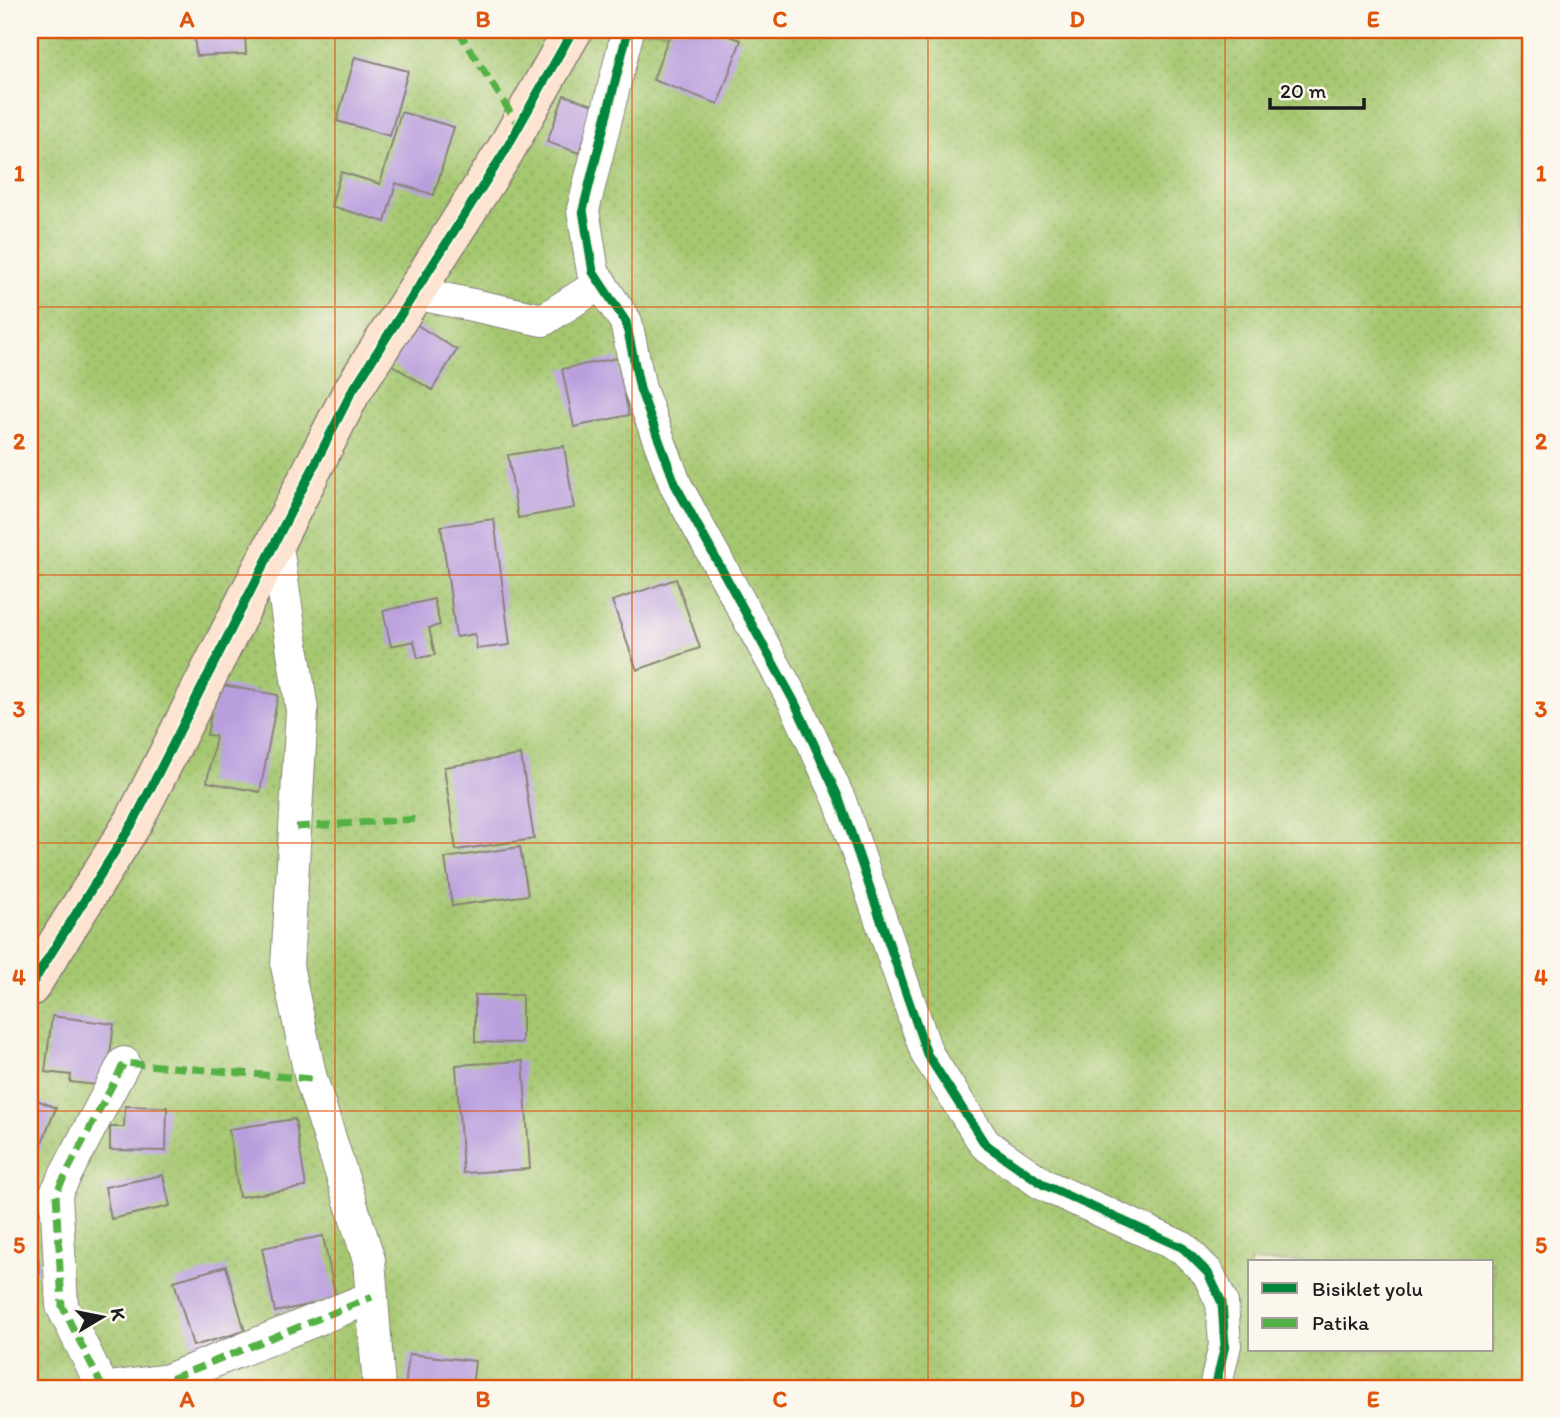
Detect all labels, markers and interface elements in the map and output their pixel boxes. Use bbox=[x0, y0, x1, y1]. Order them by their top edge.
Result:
text: A bbox=[179, 5, 195, 33]
text: B bbox=[476, 5, 491, 33]
text: C bbox=[773, 5, 788, 33]
text: D bbox=[1069, 5, 1085, 33]
text: E bbox=[1367, 5, 1380, 33]
scale bar bbox=[1270, 66, 1364, 110]
text: 20 m bbox=[1280, 78, 1327, 103]
text: 1 bbox=[14, 159, 25, 187]
text: 1 bbox=[1536, 159, 1547, 187]
text: 2 bbox=[13, 427, 26, 455]
text: 2 bbox=[1535, 427, 1548, 455]
text: 3 bbox=[13, 695, 26, 723]
text: 3 bbox=[1535, 695, 1548, 723]
text: 4 bbox=[12, 963, 26, 991]
text: 4 bbox=[1534, 963, 1548, 991]
text: 5 bbox=[13, 1231, 25, 1259]
text: 5 bbox=[1535, 1231, 1547, 1259]
legend bbox=[1248, 1260, 1494, 1352]
text: Bisiklet yolu bbox=[1312, 1276, 1423, 1301]
north arrow bbox=[66, 1282, 136, 1352]
text: K bbox=[106, 1306, 131, 1323]
text: Patika bbox=[1312, 1310, 1369, 1335]
text: A bbox=[179, 1385, 195, 1413]
text: B bbox=[476, 1385, 491, 1413]
text: C bbox=[773, 1385, 788, 1413]
text: D bbox=[1069, 1385, 1085, 1413]
text: E bbox=[1367, 1385, 1380, 1413]

